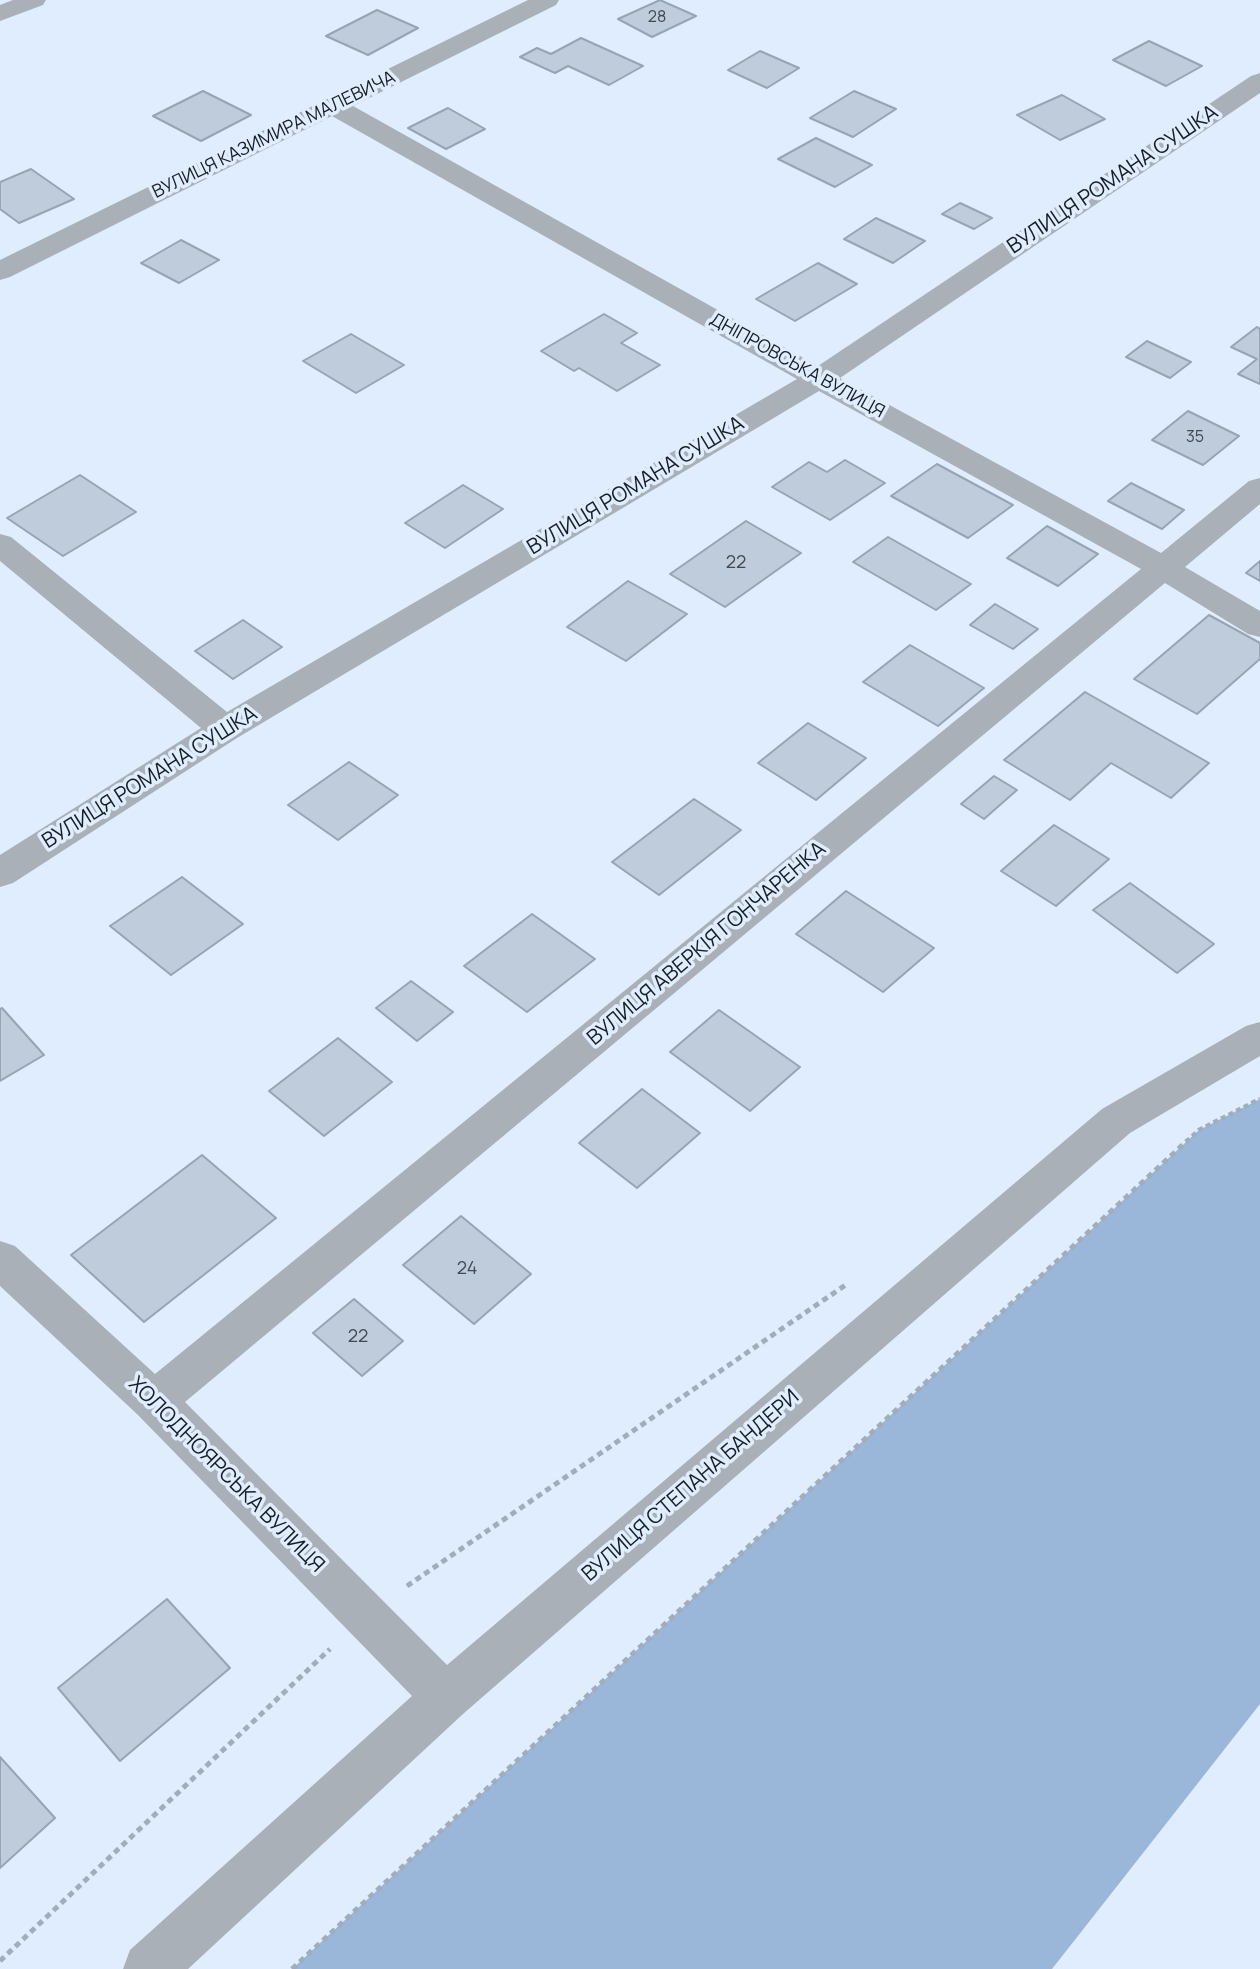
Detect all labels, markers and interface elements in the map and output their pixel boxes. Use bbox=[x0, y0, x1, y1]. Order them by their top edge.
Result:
house number: 28 bbox=[648, 8, 666, 28]
street label: ВУЛИЦЯ КАЗИМИРА МАЛЕВИЧА bbox=[149, 67, 399, 203]
street label: ВУЛИЦЯ РОМАНА СУШКА bbox=[1003, 100, 1223, 260]
street label: ДНІПРОВСЬКА ВУЛИЦЯ bbox=[706, 309, 888, 423]
street label: ВУЛИЦЯ РОМАНА СУШКА bbox=[523, 411, 749, 561]
house number: 35 bbox=[1186, 428, 1204, 448]
house number: 22 bbox=[726, 552, 746, 574]
street label: ВУЛИЦЯ РОМАНА СУШКА bbox=[38, 701, 262, 855]
street label: ВУЛИЦЯ АВЕРКІЯ ГОНЧАРЕНКА bbox=[583, 837, 831, 1051]
house number: 24 bbox=[457, 1258, 477, 1280]
house number: 22 bbox=[348, 1326, 368, 1348]
street label: ХОЛОДНОЯРСЬКА ВУЛИЦЯ bbox=[123, 1372, 329, 1578]
street label: ВУЛИЦЯ СТЕПАНА БАНДЕРИ bbox=[577, 1385, 805, 1587]

